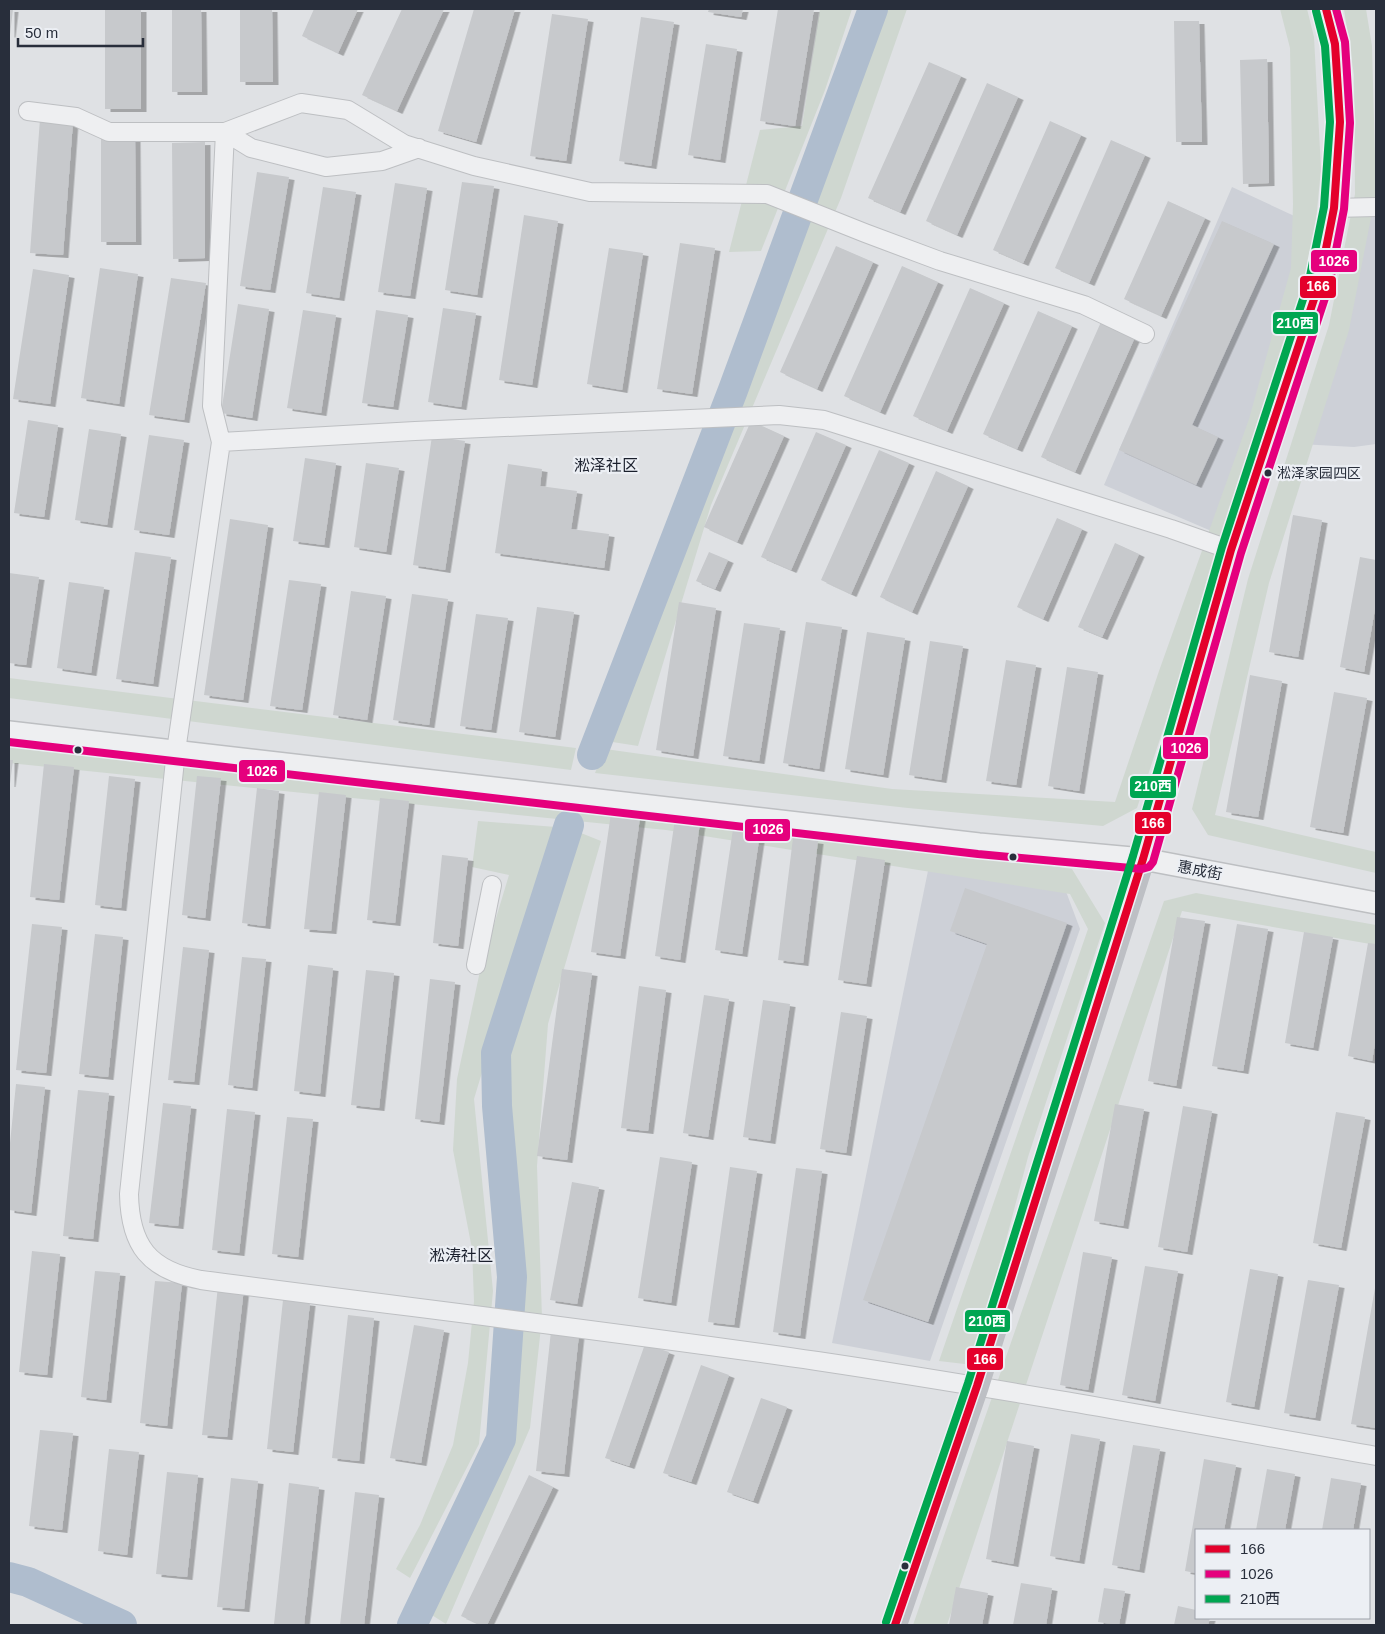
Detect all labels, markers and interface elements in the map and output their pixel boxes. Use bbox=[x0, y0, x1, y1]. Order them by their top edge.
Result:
scale bar bbox=[18, 15, 142, 47]
text: 50 m bbox=[25, 24, 58, 41]
line badge: 1026 bbox=[1310, 249, 1358, 273]
text: 1026 bbox=[1318, 253, 1350, 269]
line badge: 166 bbox=[1299, 275, 1337, 299]
text: 166 bbox=[1306, 278, 1330, 294]
line badge: 210西 bbox=[1272, 311, 1319, 335]
text: 210西 bbox=[1276, 315, 1314, 331]
district label: 淞泽社区 bbox=[574, 457, 638, 474]
place label: 淞泽家园四区 bbox=[1277, 465, 1361, 481]
marker: 淞泽家园四区 bbox=[1263, 468, 1273, 478]
line badge: 1026 bbox=[1162, 736, 1209, 760]
text: 1026 bbox=[1170, 740, 1202, 756]
unlabelled marker bbox=[73, 745, 83, 755]
line badge: 1026 bbox=[238, 759, 286, 783]
text: 1026 bbox=[246, 763, 278, 779]
line badge: 210西 bbox=[1129, 775, 1177, 799]
text: 210西 bbox=[1134, 778, 1172, 794]
line badge: 166 bbox=[1134, 811, 1172, 835]
text: 166 bbox=[1141, 815, 1165, 831]
line badge: 1026 bbox=[744, 818, 791, 842]
text: 1026 bbox=[752, 821, 784, 837]
unlabelled marker bbox=[1008, 852, 1018, 862]
street label: 惠成街 bbox=[1176, 857, 1224, 883]
district label: 淞涛社区 bbox=[429, 1247, 493, 1264]
line badge: 210西 bbox=[964, 1309, 1011, 1333]
text: 210西 bbox=[968, 1313, 1006, 1329]
line badge: 166 bbox=[966, 1347, 1004, 1371]
text: 166 bbox=[973, 1351, 997, 1367]
legend bbox=[1195, 1529, 1370, 1619]
text: 166 bbox=[1240, 1540, 1265, 1557]
unlabelled marker bbox=[900, 1561, 910, 1571]
text: 1026 bbox=[1240, 1565, 1273, 1582]
text: 210西 bbox=[1240, 1590, 1280, 1607]

